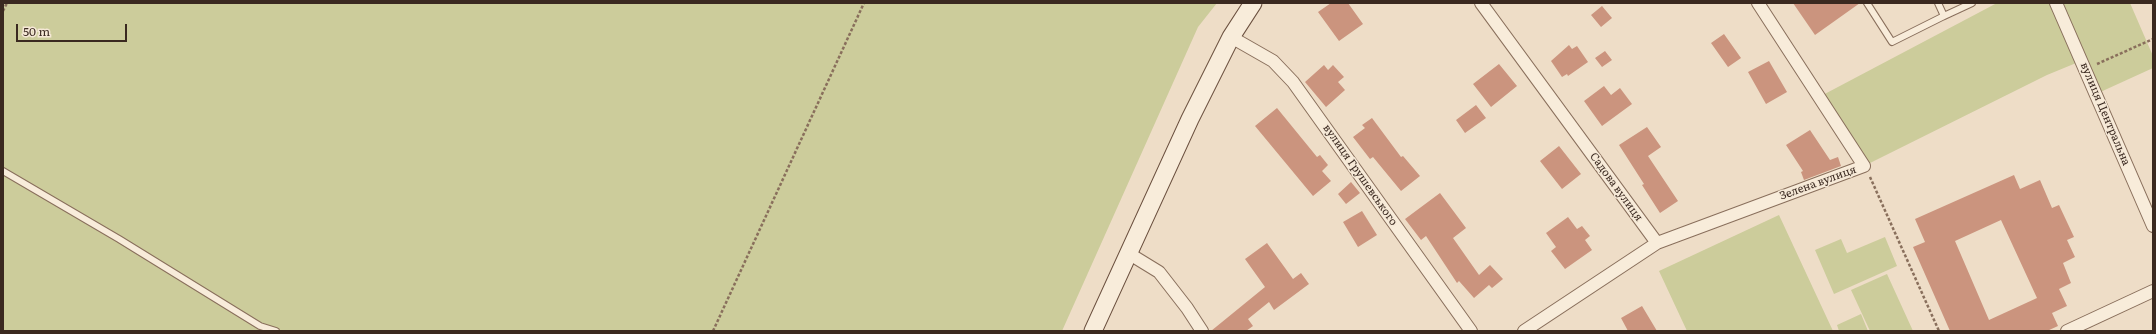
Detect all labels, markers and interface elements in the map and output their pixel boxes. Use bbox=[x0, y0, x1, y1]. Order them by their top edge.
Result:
scale bar bbox=[18, 16, 129, 42]
text: 50 m bbox=[23, 22, 50, 40]
street label: вулиця Центральна bbox=[2077, 60, 2133, 168]
street label: вулиця Грушевського bbox=[1320, 122, 1400, 228]
street label: Садова вулиця bbox=[1587, 150, 1645, 224]
street label: Зелена вулиця bbox=[1778, 163, 1858, 203]

